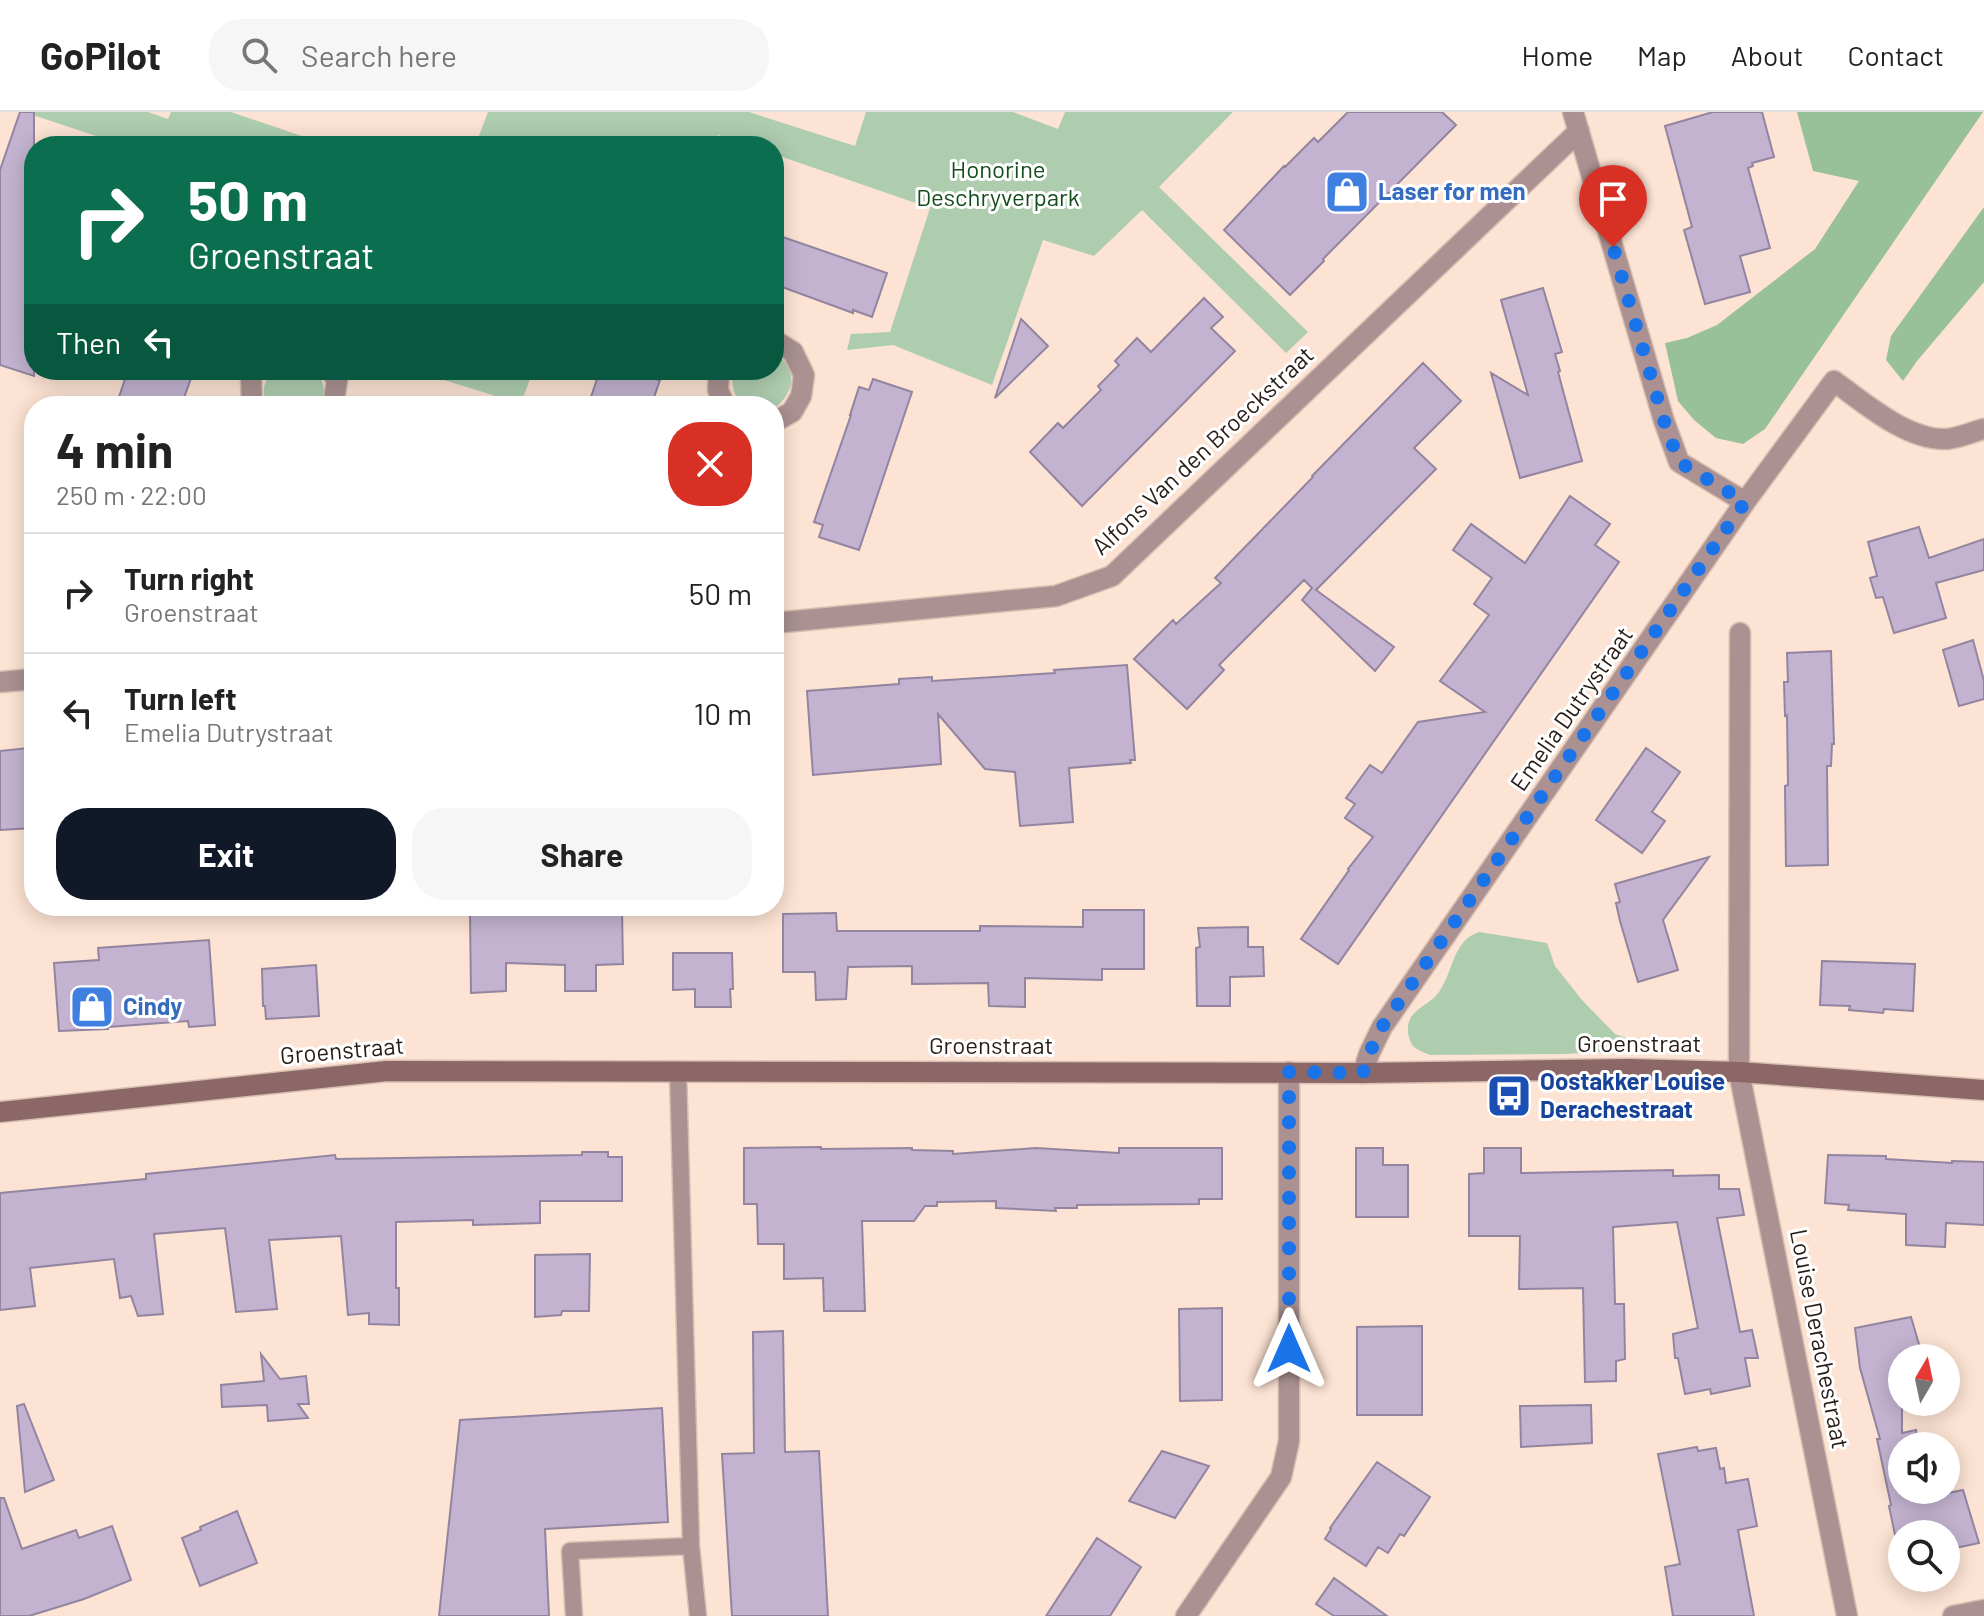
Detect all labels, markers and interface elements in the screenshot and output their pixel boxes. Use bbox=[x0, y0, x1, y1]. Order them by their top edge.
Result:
search box bbox=[209, 19, 769, 91]
text: GoPilot bbox=[40, 32, 161, 78]
icon: search bbox=[237, 33, 281, 77]
text: Search here bbox=[301, 37, 457, 73]
text: Home bbox=[1522, 38, 1593, 72]
text: Map bbox=[1637, 38, 1687, 72]
text: About bbox=[1731, 38, 1803, 72]
text: Contact bbox=[1847, 38, 1944, 72]
park label: Honorine Deschryverpark bbox=[916, 154, 1080, 211]
text: 50 m bbox=[188, 165, 308, 232]
pin bbox=[1579, 165, 1647, 247]
icon: right bbox=[56, 168, 160, 272]
shop icon: Laser for men bbox=[1323, 168, 1371, 216]
place label: Laser for men bbox=[1378, 176, 1526, 205]
icon: arrive bbox=[1591, 177, 1635, 221]
text: Groenstraat bbox=[188, 233, 374, 276]
icon: left bbox=[137, 320, 181, 364]
text: Then bbox=[56, 324, 121, 360]
street label: Alfons Van den Broeckstraat bbox=[1085, 340, 1319, 560]
text: 4 min bbox=[56, 420, 173, 478]
button: close bbox=[668, 422, 752, 506]
text: 250 m · 22:00 bbox=[56, 479, 207, 510]
text: Turn right bbox=[124, 560, 254, 596]
icon: right bbox=[56, 571, 100, 615]
text: 50 m bbox=[689, 575, 752, 611]
text: Groenstraat bbox=[124, 596, 259, 627]
street label: Emelia Dutrystraat bbox=[1503, 621, 1638, 796]
text: Turn left bbox=[124, 680, 237, 716]
icon: left bbox=[56, 691, 100, 735]
text: 10 m bbox=[694, 695, 752, 731]
text: Emelia Dutrystraat bbox=[124, 716, 334, 747]
button: Exit bbox=[56, 808, 396, 900]
button: Share bbox=[412, 808, 752, 900]
shop icon: Cindy bbox=[68, 983, 116, 1031]
place label: Cindy bbox=[123, 991, 182, 1020]
street label: Groenstraat bbox=[1577, 1028, 1701, 1057]
street label: Groenstraat bbox=[279, 1030, 405, 1069]
street label: Groenstraat bbox=[929, 1030, 1053, 1059]
place label: Oostakker Louise Derachestraat bbox=[1540, 1066, 1725, 1123]
bus stop icon: Oostakker Louise Derachestraat bbox=[1485, 1072, 1533, 1120]
street label: Louise Derachestraat bbox=[1785, 1226, 1856, 1451]
position arrow bbox=[1247, 1307, 1331, 1391]
north arrow bbox=[1888, 1344, 1960, 1416]
map controls bbox=[1888, 1344, 1960, 1592]
button: sound bbox=[1888, 1432, 1960, 1504]
button: search bbox=[1888, 1520, 1960, 1592]

